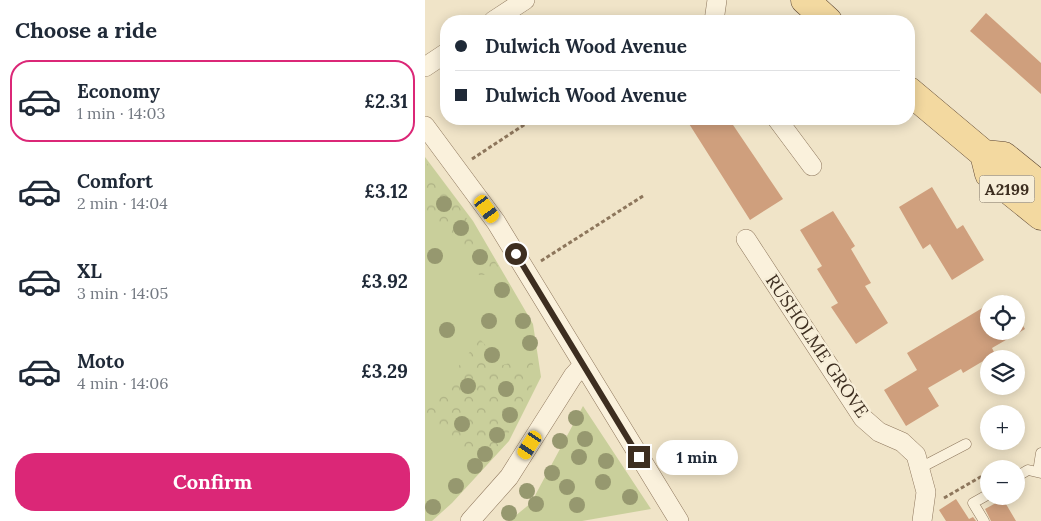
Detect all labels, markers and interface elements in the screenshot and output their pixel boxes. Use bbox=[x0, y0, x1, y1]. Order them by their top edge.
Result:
text: Choose a ride bbox=[15, 16, 157, 44]
text: Dulwich Wood Avenue bbox=[485, 34, 687, 58]
icon: car bbox=[17, 79, 62, 124]
text: Economy bbox=[77, 79, 160, 103]
text: Dulwich Wood Avenue bbox=[485, 83, 687, 107]
text: £2.31 bbox=[364, 89, 408, 113]
text: 1 min · 14:03 bbox=[77, 103, 165, 123]
icon: car bbox=[17, 169, 62, 214]
text: Comfort bbox=[77, 169, 153, 193]
road number: A2199 bbox=[979, 175, 1035, 202]
text: £3.12 bbox=[364, 179, 408, 203]
car bbox=[472, 192, 501, 226]
text: 2 min · 14:04 bbox=[77, 193, 168, 213]
route start bbox=[505, 243, 527, 265]
icon: car bbox=[17, 259, 62, 304]
text: XL bbox=[77, 259, 102, 283]
text: £3.92 bbox=[361, 269, 408, 293]
street label: RUSHOLME GROVE bbox=[761, 270, 874, 422]
text: 3 min · 14:05 bbox=[77, 283, 168, 303]
map controls bbox=[980, 295, 1025, 505]
button: locate bbox=[980, 295, 1025, 340]
icon: car bbox=[17, 349, 62, 394]
text: Moto bbox=[77, 349, 124, 373]
button: layers bbox=[980, 350, 1025, 395]
text: £3.29 bbox=[361, 359, 408, 383]
text: 4 min · 14:06 bbox=[77, 373, 169, 393]
button: + bbox=[980, 405, 1025, 450]
car bbox=[515, 428, 544, 462]
callout: 1 min bbox=[657, 440, 739, 474]
route end bbox=[628, 446, 650, 468]
text: 1 min bbox=[677, 447, 717, 467]
button: Confirm bbox=[15, 453, 410, 511]
button: − bbox=[980, 460, 1025, 505]

